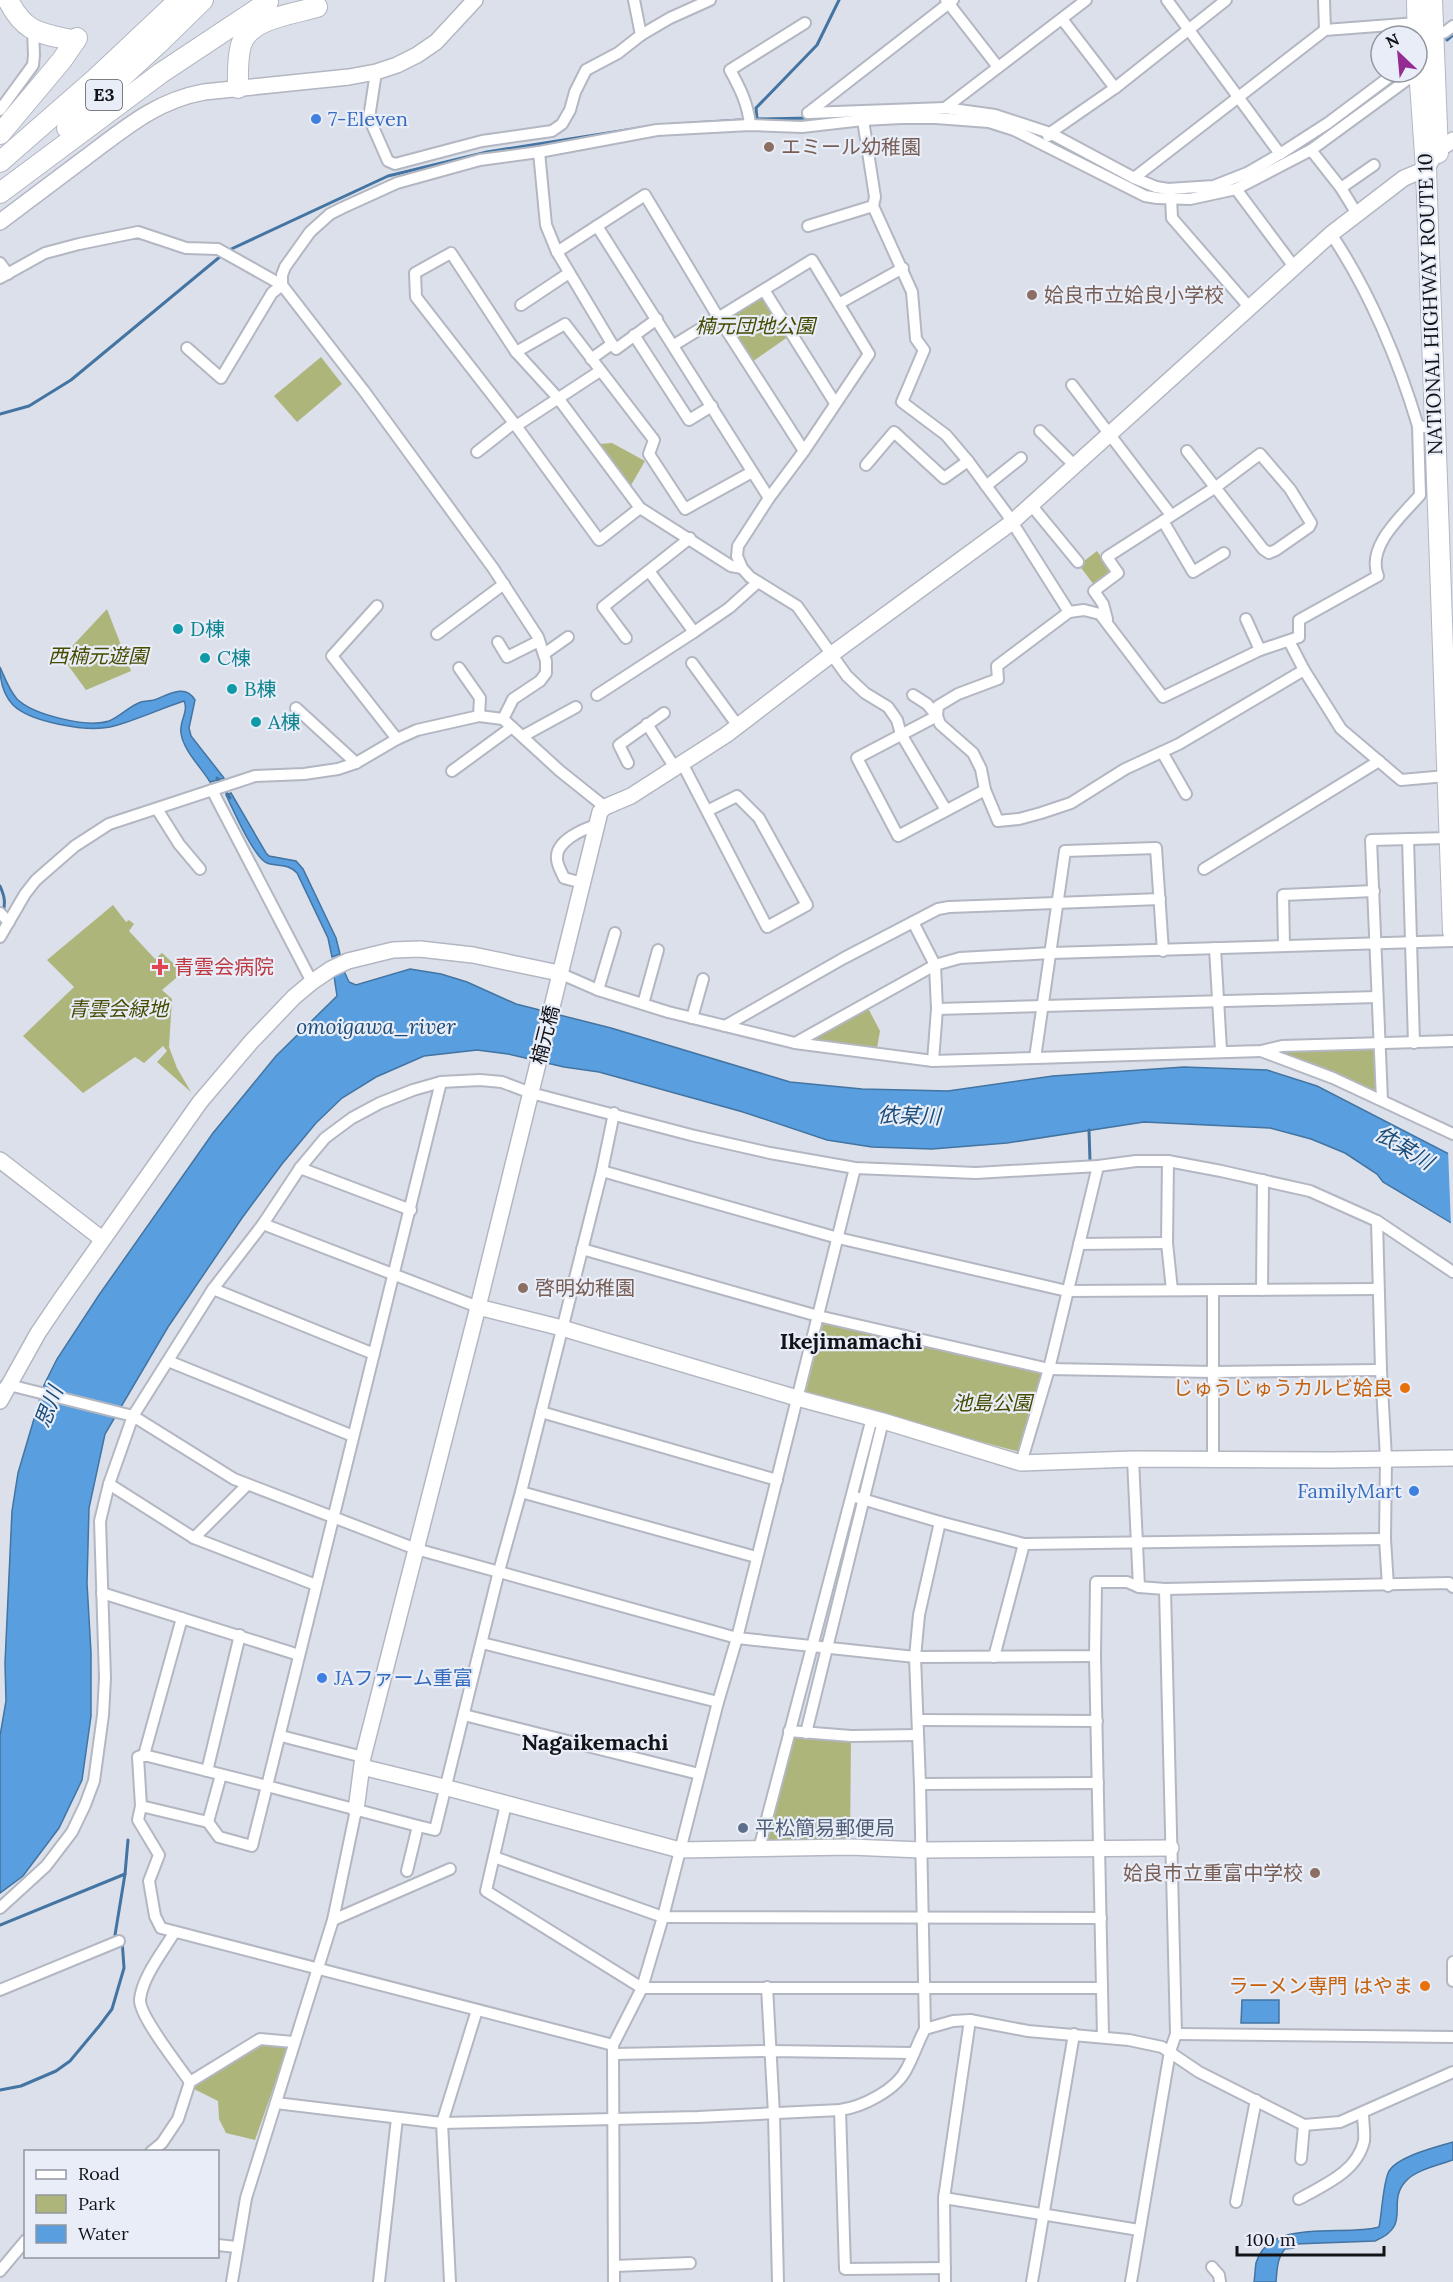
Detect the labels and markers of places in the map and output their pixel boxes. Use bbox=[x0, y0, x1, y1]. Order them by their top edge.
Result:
place label: 7-Eleven bbox=[328, 106, 408, 131]
marker: 7-Eleven bbox=[309, 112, 323, 126]
place label: エミール幼稚園 bbox=[781, 134, 921, 159]
marker: エミール幼稚園 bbox=[762, 140, 776, 154]
place label: 姶良市立姶良小学校 bbox=[1044, 282, 1224, 307]
marker: 姶良市立姶良小学校 bbox=[1025, 288, 1039, 302]
place label: D棟 bbox=[190, 616, 225, 641]
marker: D棟 bbox=[171, 622, 185, 636]
place label: C棟 bbox=[217, 645, 251, 670]
marker: C棟 bbox=[198, 651, 212, 665]
place label: B棟 bbox=[244, 676, 276, 701]
marker: B棟 bbox=[225, 682, 239, 696]
place label: A棟 bbox=[267, 709, 301, 734]
marker: A棟 bbox=[249, 715, 263, 729]
place label: 青雲会病院 bbox=[174, 954, 274, 979]
marker: 青雲会病院 bbox=[151, 958, 169, 976]
place label: 啓明幼稚園 bbox=[535, 1275, 635, 1300]
marker: 啓明幼稚園 bbox=[516, 1281, 530, 1295]
place label: じゅうじゅうカルビ姶良 bbox=[1173, 1375, 1393, 1400]
marker: じゅうじゅうカルビ姶良 bbox=[1398, 1381, 1412, 1395]
place label: FamilyMart bbox=[1297, 1478, 1402, 1503]
marker: FamilyMart bbox=[1407, 1484, 1421, 1498]
place label: JAファーム重富 bbox=[333, 1665, 473, 1690]
marker: JAファーム重富 bbox=[315, 1671, 329, 1685]
place label: 平松簡易郵便局 bbox=[755, 1815, 895, 1840]
marker: 平松簡易郵便局 bbox=[736, 1821, 750, 1835]
place label: 姶良市立重富中学校 bbox=[1123, 1860, 1303, 1885]
marker: 姶良市立重富中学校 bbox=[1308, 1866, 1322, 1880]
place label: ラーメン専門 はやま bbox=[1229, 1973, 1413, 1998]
marker: ラーメン専門 はやま bbox=[1418, 1979, 1432, 1993]

